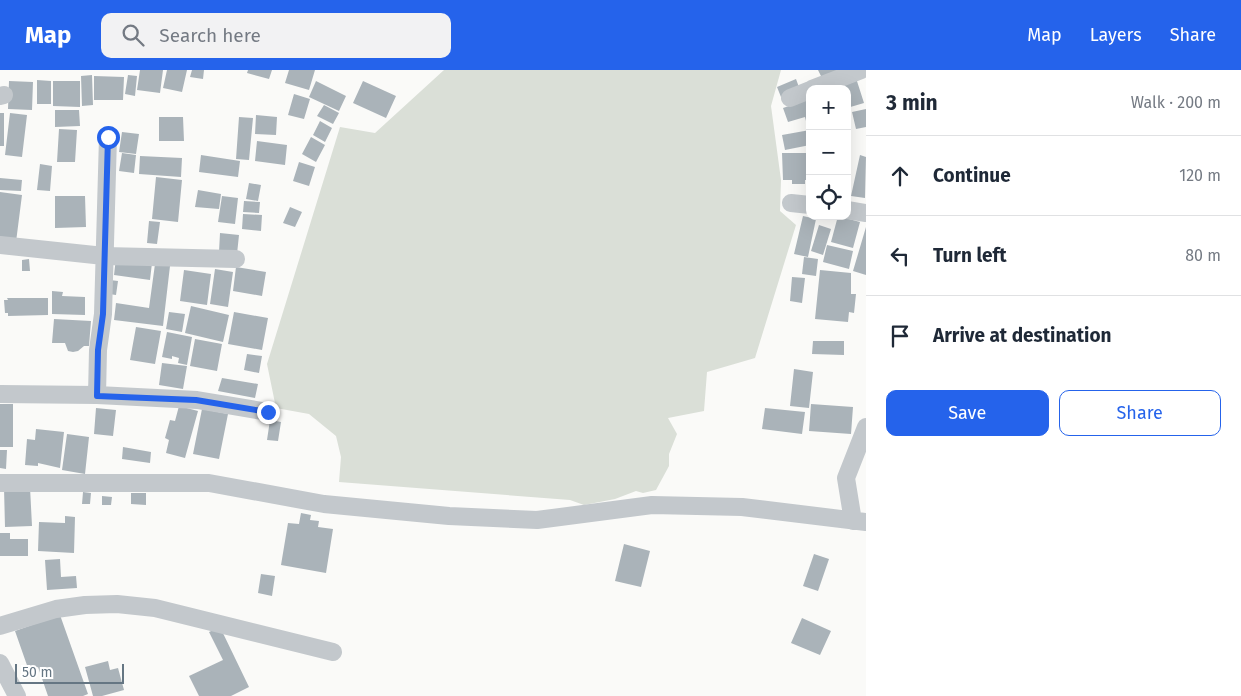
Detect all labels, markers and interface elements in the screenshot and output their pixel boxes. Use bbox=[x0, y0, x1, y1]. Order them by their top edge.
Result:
search box bbox=[101, 13, 451, 58]
text: Map bbox=[25, 21, 71, 49]
icon: search bbox=[119, 21, 147, 49]
text: Search here bbox=[159, 24, 261, 47]
text: Map bbox=[1027, 24, 1062, 46]
text: Layers bbox=[1090, 24, 1142, 46]
text: Share bbox=[1170, 24, 1216, 46]
map controls bbox=[806, 85, 851, 220]
button: + bbox=[806, 85, 851, 130]
text: 3 min bbox=[886, 90, 938, 116]
text: Walk · 200 m bbox=[1131, 93, 1221, 112]
route start bbox=[97, 126, 120, 149]
button: − bbox=[806, 130, 851, 175]
icon: ahead bbox=[886, 162, 914, 190]
text: Continue bbox=[933, 164, 1011, 187]
text: 120 m bbox=[1179, 166, 1221, 185]
button: locate bbox=[806, 175, 851, 220]
icon: left bbox=[886, 242, 914, 270]
text: Turn left bbox=[933, 244, 1007, 267]
text: 80 m bbox=[1185, 246, 1221, 265]
icon: arrive bbox=[886, 322, 914, 350]
text: Arrive at destination bbox=[933, 324, 1112, 347]
button: Save bbox=[886, 390, 1049, 436]
button: Share bbox=[1059, 390, 1221, 436]
route end bbox=[257, 401, 280, 424]
scale bar bbox=[15, 661, 124, 684]
text: 50 m bbox=[22, 664, 53, 681]

